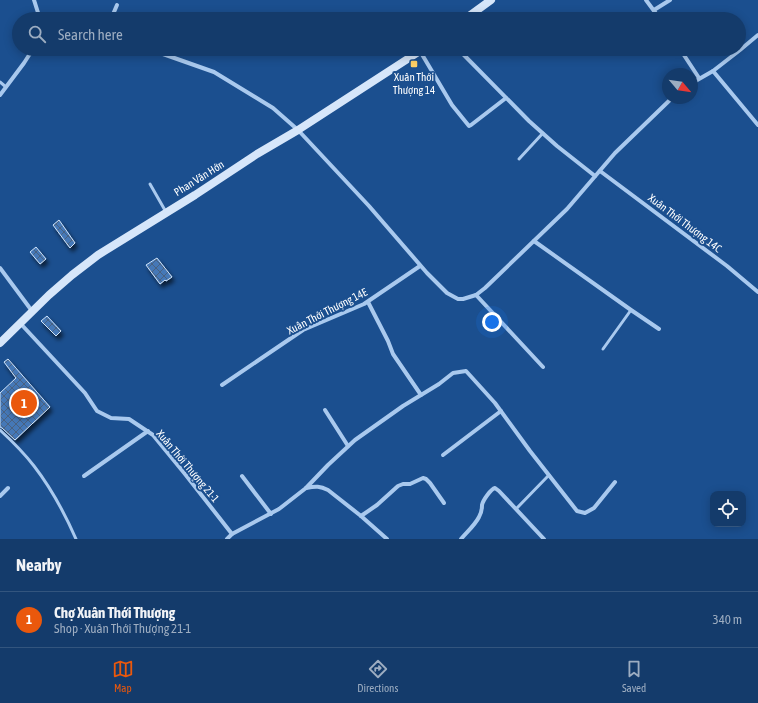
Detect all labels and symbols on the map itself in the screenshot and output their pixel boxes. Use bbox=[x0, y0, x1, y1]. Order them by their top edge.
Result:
marker: Xuân Thới Thượng 14 bbox=[409, 59, 419, 69]
north arrow bbox=[662, 68, 698, 104]
place label: Xuân Thới Thượng 14 bbox=[393, 71, 435, 97]
street label: Phan Văn Hớn bbox=[172, 158, 226, 198]
street label: Xuân Thới Thượng 14C bbox=[645, 192, 724, 255]
street label: Xuân Thới Thượng 14E bbox=[285, 285, 370, 337]
your location bbox=[482, 312, 502, 332]
pin: 1 bbox=[11, 388, 37, 418]
street label: Xuân Thới Thượng 21-1 bbox=[154, 427, 222, 505]

